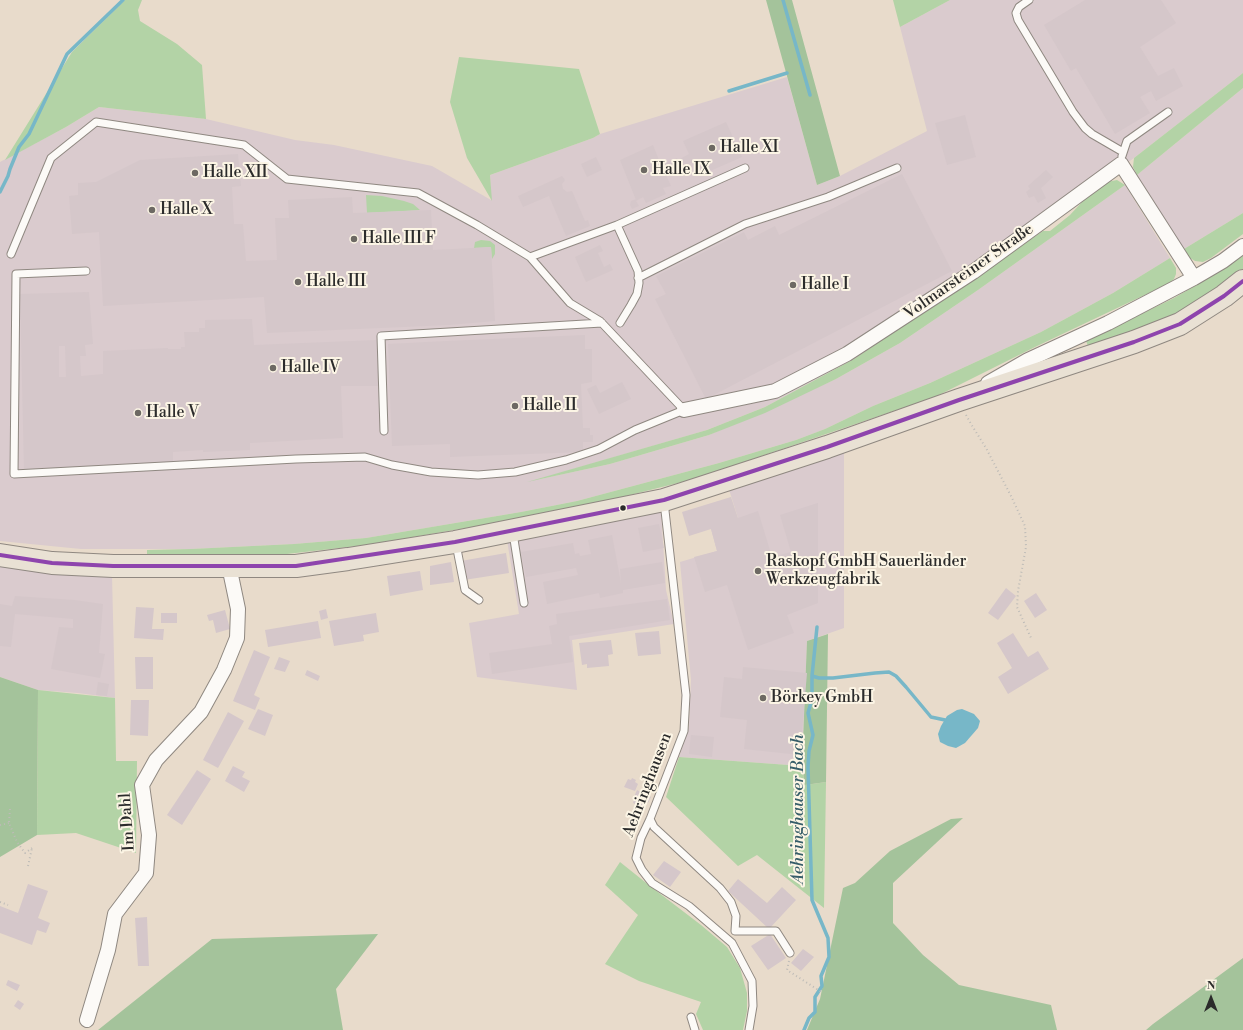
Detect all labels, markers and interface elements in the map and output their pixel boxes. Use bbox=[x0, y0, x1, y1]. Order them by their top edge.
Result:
place label: Halle XI bbox=[720, 138, 779, 158]
marker: Halle XI bbox=[707, 143, 717, 153]
place label: Halle IX bbox=[652, 160, 711, 180]
place label: Halle XII bbox=[203, 163, 268, 183]
marker: Halle IX bbox=[639, 165, 649, 175]
marker: Halle XII bbox=[190, 168, 200, 178]
place label: Halle X bbox=[160, 200, 213, 220]
marker: Halle X bbox=[147, 205, 157, 215]
street label: Volmarsteiner Straße bbox=[901, 220, 1037, 324]
place label: Halle III F bbox=[362, 229, 436, 249]
marker: Halle III F bbox=[349, 234, 359, 244]
place label: Halle III bbox=[306, 272, 366, 292]
place label: Halle I bbox=[801, 275, 849, 295]
marker: Halle III bbox=[293, 277, 303, 287]
marker: Halle I bbox=[788, 280, 798, 290]
place label: Halle IV bbox=[281, 358, 340, 378]
marker: Halle IV bbox=[268, 363, 278, 373]
place label: Halle II bbox=[523, 396, 577, 416]
marker: Halle II bbox=[510, 401, 520, 411]
place label: Halle V bbox=[146, 403, 199, 423]
marker: Halle V bbox=[133, 408, 143, 418]
unlabelled marker bbox=[618, 503, 628, 513]
place label: Raskopf GmbH Sauerländer Werkzeugfabrik bbox=[766, 552, 966, 590]
marker: Raskopf GmbH Sauerländer Werkzeugfabrik bbox=[753, 566, 763, 576]
place label: Börkey GmbH bbox=[771, 688, 873, 708]
marker: Börkey GmbH bbox=[758, 693, 768, 703]
street label: Aehringhausen bbox=[619, 730, 677, 840]
water label: Aehringhauser Bach bbox=[789, 734, 809, 884]
street label: Im Dahl bbox=[116, 792, 140, 852]
north arrow bbox=[1191, 978, 1231, 1018]
text: N bbox=[1207, 979, 1215, 993]

